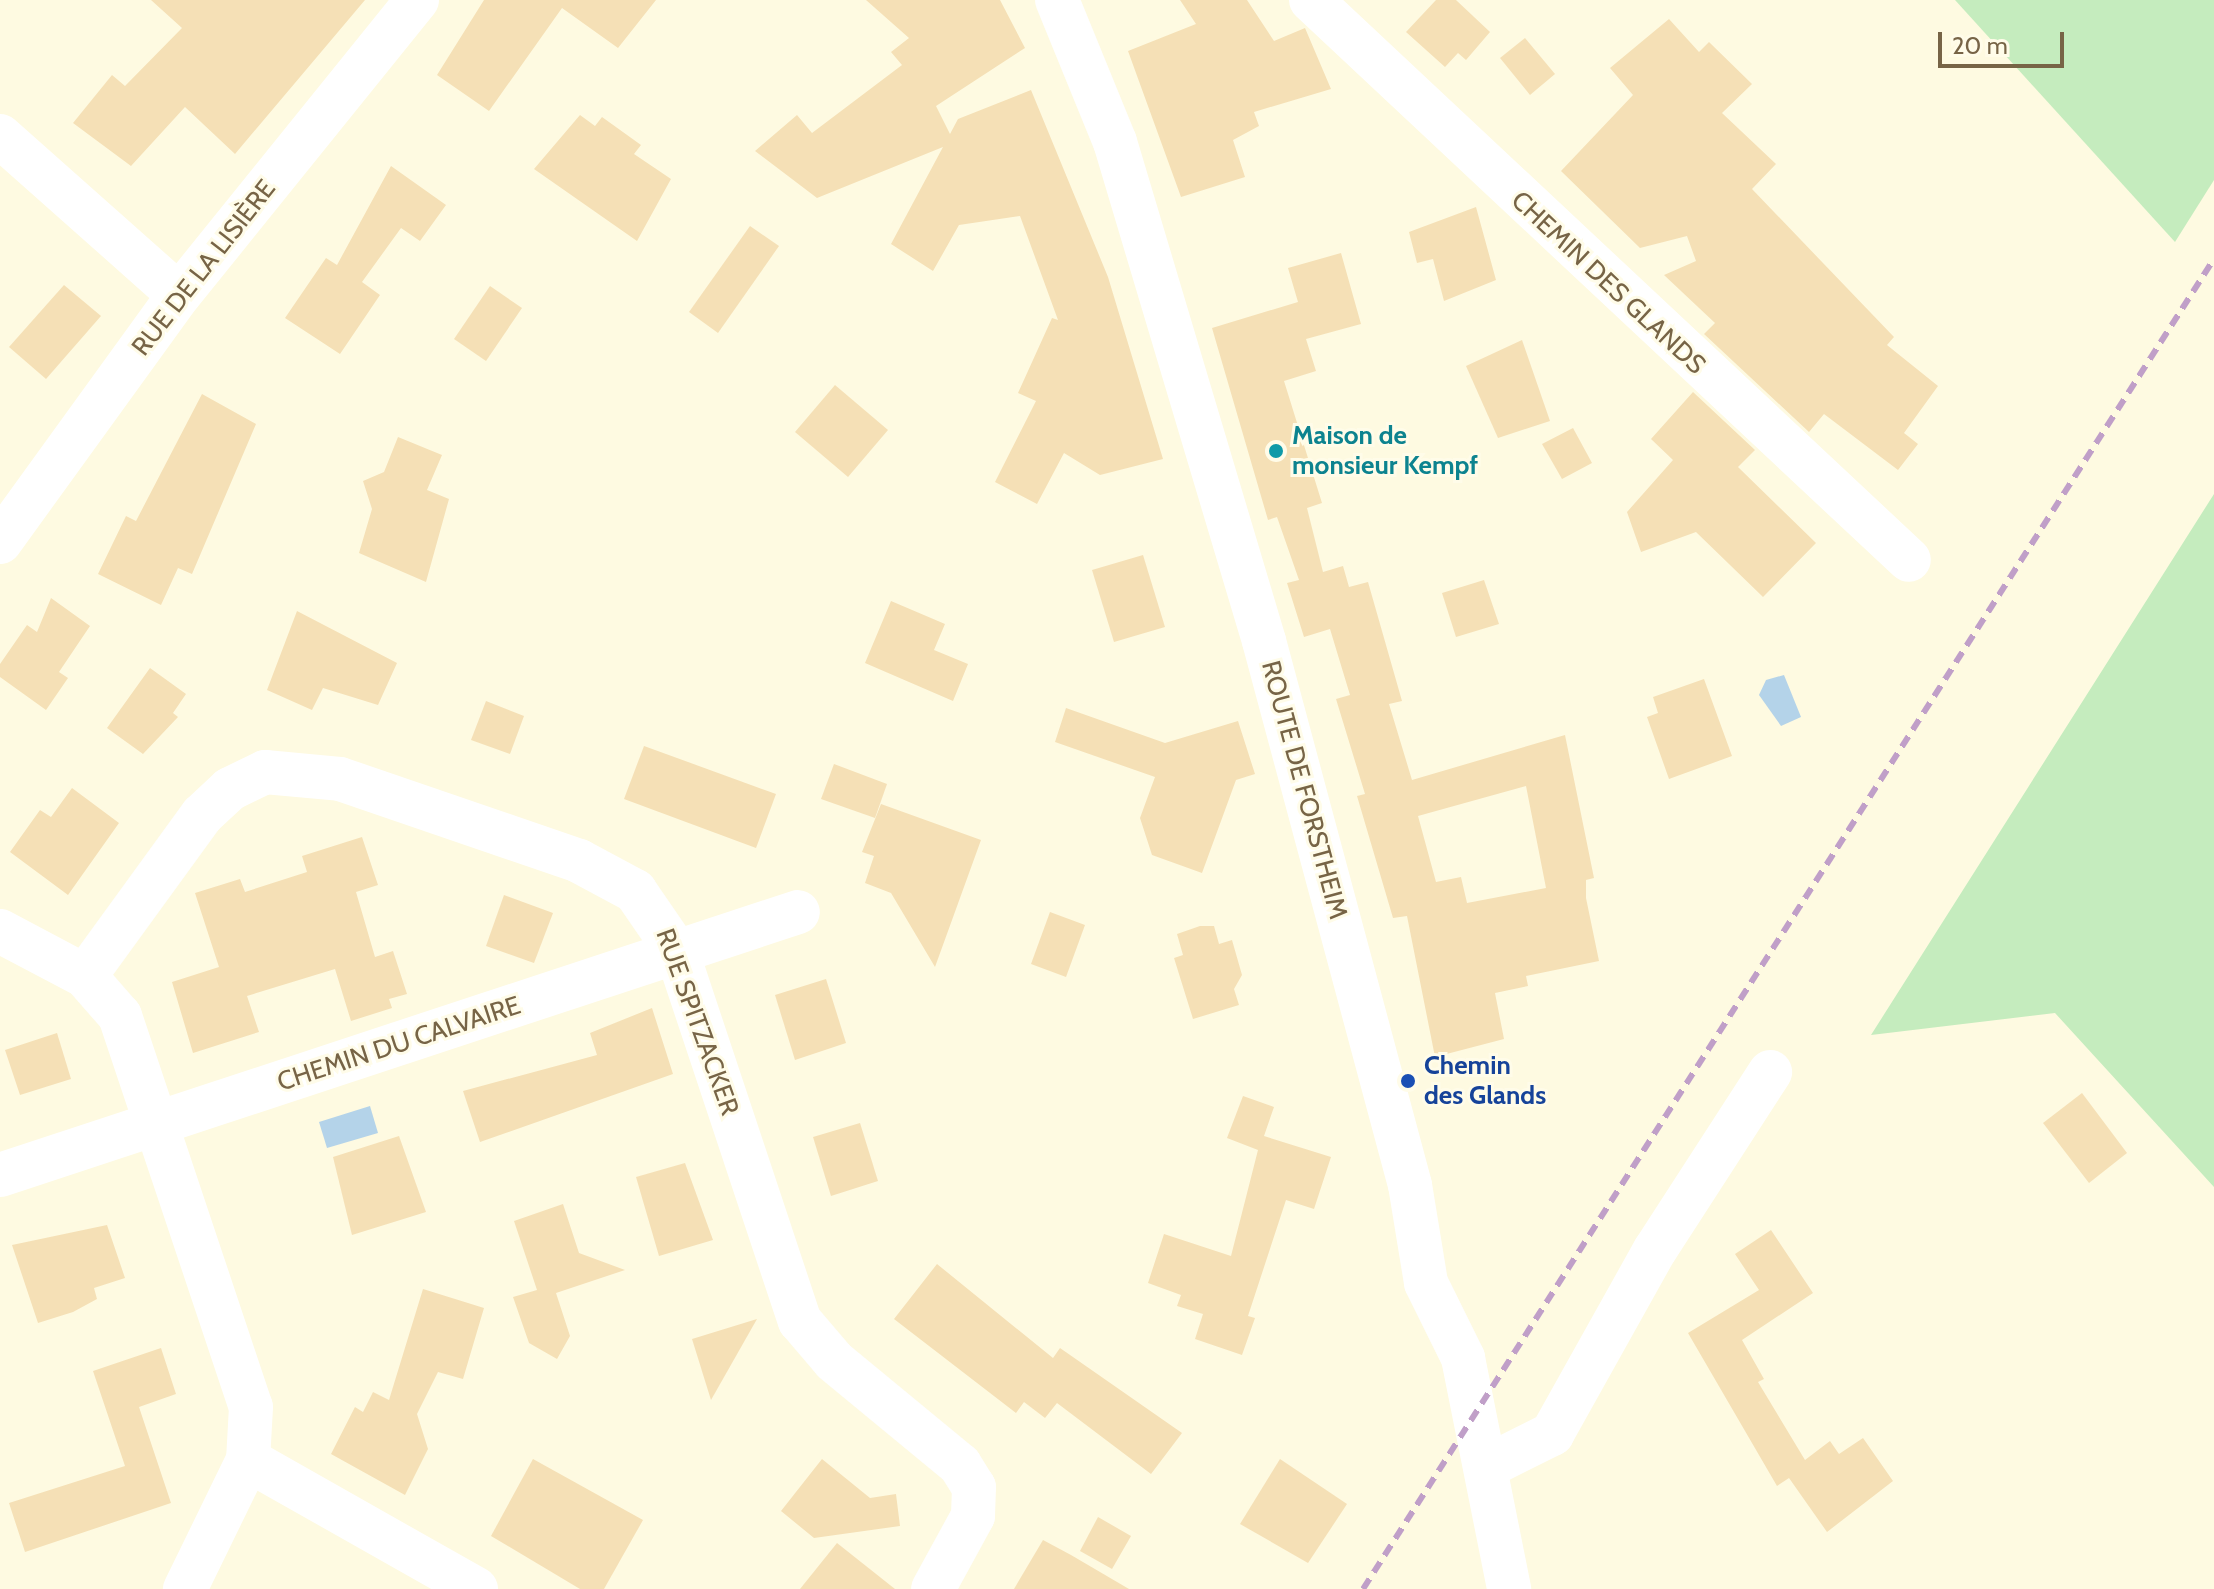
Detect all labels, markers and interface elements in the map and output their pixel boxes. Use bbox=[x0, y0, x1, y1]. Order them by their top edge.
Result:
scale bar bbox=[1942, 16, 2068, 66]
text: 20 m bbox=[1952, 31, 2008, 60]
street label: RUE DE LA LISIÈRE bbox=[126, 174, 282, 362]
street label: CHEMIN DES GLANDS bbox=[1505, 185, 1711, 381]
place label: Maison de monsieur Kempf bbox=[1292, 420, 1478, 482]
marker: Maison de monsieur Kempf bbox=[1267, 442, 1285, 460]
street label: ROUTE DE FORSTHEIM bbox=[1254, 657, 1354, 923]
street label: RUE SPITZACKER bbox=[649, 925, 745, 1119]
street label: CHEMIN DU CALVAIRE bbox=[273, 990, 525, 1098]
place label: Chemin des Glands bbox=[1424, 1050, 1546, 1112]
marker: Chemin des Glands bbox=[1399, 1072, 1417, 1090]

